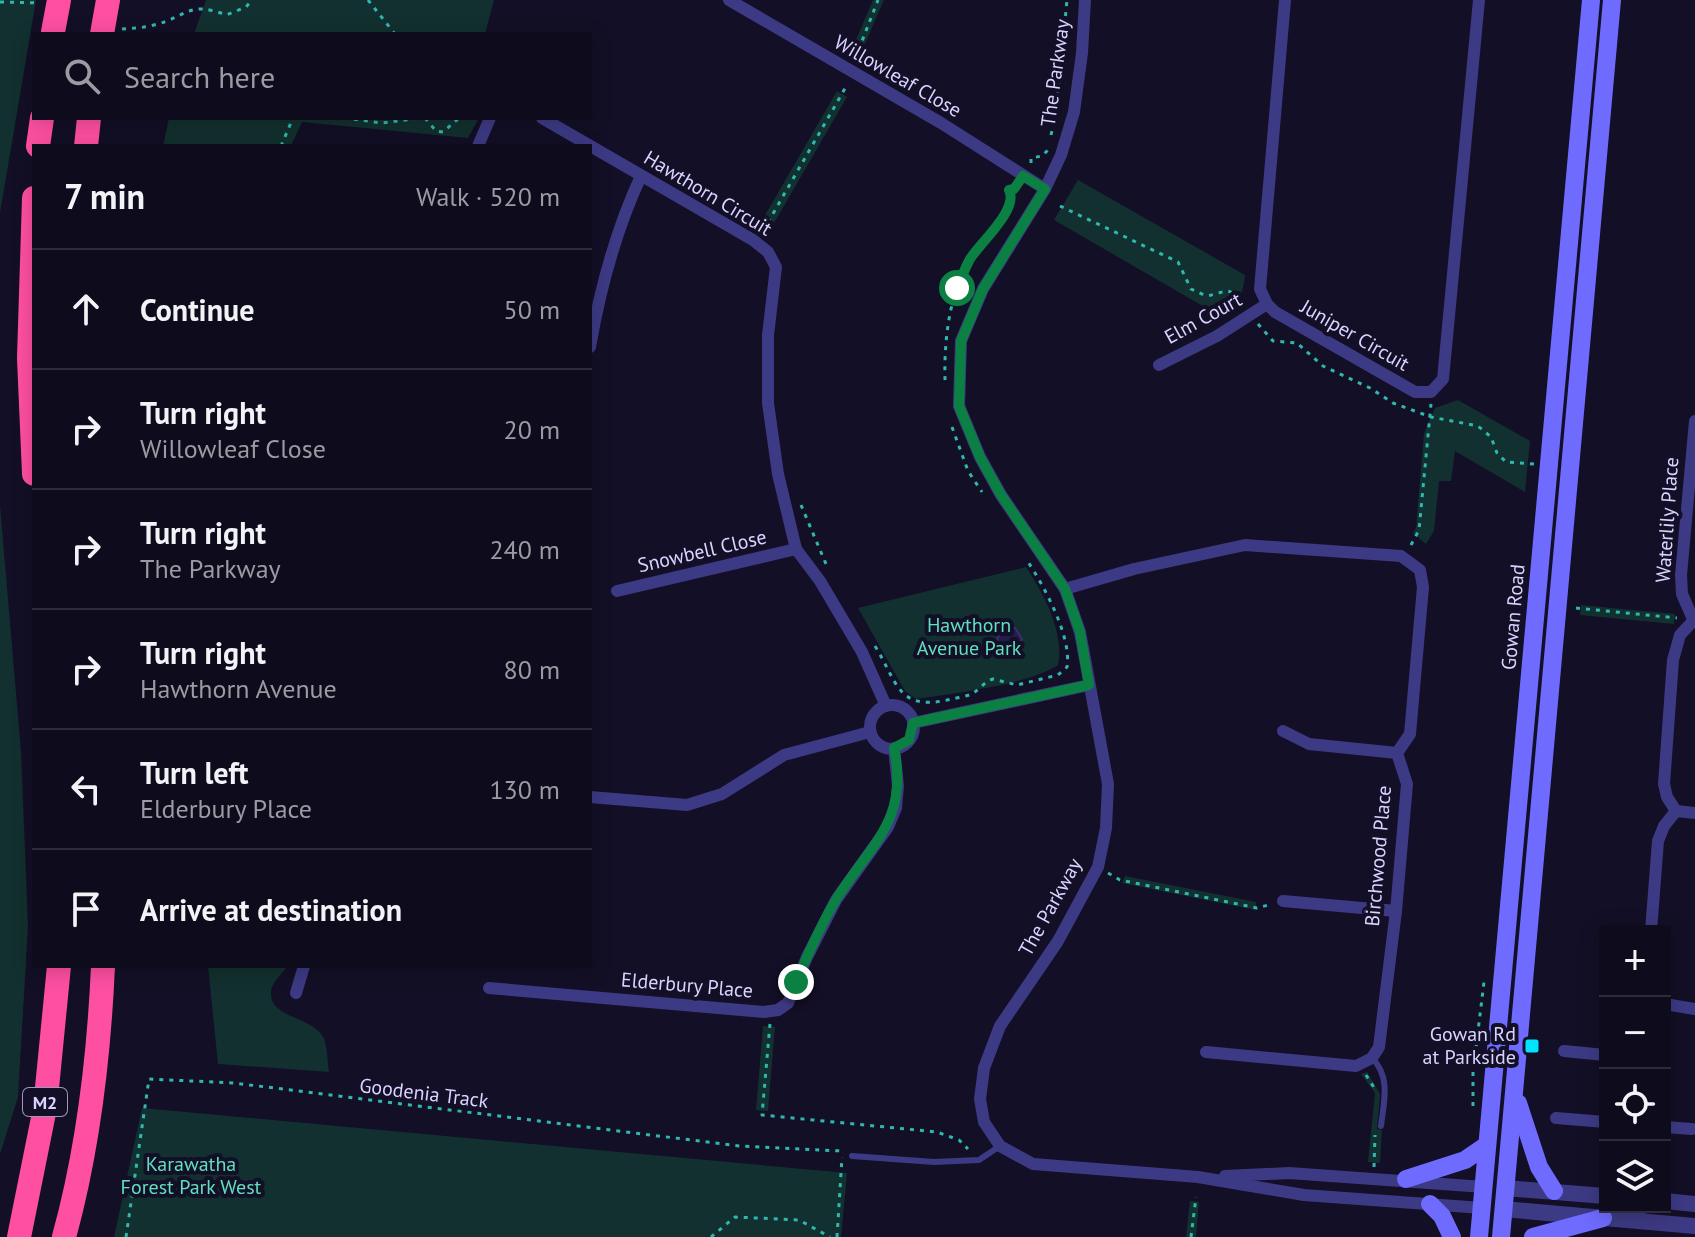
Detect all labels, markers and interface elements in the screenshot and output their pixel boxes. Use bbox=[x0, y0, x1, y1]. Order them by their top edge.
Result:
street label: The Parkway bbox=[1035, 17, 1076, 128]
street label: Willowleaf Close bbox=[830, 29, 966, 123]
search box bbox=[32, 32, 592, 120]
icon: search bbox=[60, 54, 104, 98]
text: Search here bbox=[124, 57, 275, 96]
street label: Hawthorn Circuit bbox=[639, 144, 777, 242]
text: 7 min bbox=[64, 174, 145, 218]
text: Walk · 520 m bbox=[416, 180, 560, 213]
route start bbox=[939, 270, 975, 306]
street label: Elm Court bbox=[1160, 286, 1246, 350]
icon: ahead bbox=[64, 287, 108, 331]
text: Continue bbox=[140, 290, 254, 329]
text: 50 m bbox=[504, 293, 560, 326]
street label: Juniper Circuit bbox=[1295, 293, 1414, 377]
text: Turn right bbox=[140, 393, 266, 432]
icon: right bbox=[64, 407, 108, 451]
text: 20 m bbox=[504, 413, 560, 446]
text: Willowleaf Close bbox=[140, 432, 326, 465]
street label: Waterlily Place bbox=[1650, 456, 1684, 584]
text: Turn right bbox=[140, 513, 266, 552]
street label: Snowbell Close bbox=[635, 524, 769, 578]
icon: right bbox=[64, 527, 108, 571]
text: 240 m bbox=[489, 533, 560, 566]
text: The Parkway bbox=[140, 552, 281, 585]
street label: Gowan Road bbox=[1495, 563, 1531, 671]
park label: Hawthorn Avenue Park bbox=[917, 612, 1022, 661]
text: Turn right bbox=[140, 633, 266, 672]
icon: right bbox=[64, 647, 108, 691]
text: 80 m bbox=[504, 653, 560, 686]
text: Hawthorn Avenue bbox=[140, 672, 337, 705]
text: Turn left bbox=[140, 753, 248, 792]
icon: left bbox=[64, 767, 108, 811]
text: 130 m bbox=[489, 773, 560, 806]
street label: Birchwood Place bbox=[1359, 784, 1397, 928]
text: Elderbury Place bbox=[140, 792, 312, 825]
street label: The Parkway bbox=[1012, 853, 1088, 961]
icon: arrive bbox=[64, 887, 108, 931]
text: Arrive at destination bbox=[140, 890, 402, 929]
map controls bbox=[1599, 925, 1671, 1213]
button: + bbox=[1599, 925, 1671, 997]
route end bbox=[778, 964, 814, 1000]
street label: Elderbury Place bbox=[620, 966, 754, 1004]
button: − bbox=[1599, 997, 1671, 1069]
place label: Gowan Rd at Parkside bbox=[1422, 1021, 1516, 1070]
marker: Gowan Rd at Parkside bbox=[1523, 1037, 1541, 1055]
button: locate bbox=[1599, 1069, 1671, 1141]
street label: Goodenia Track bbox=[358, 1072, 490, 1114]
road number: M2 bbox=[23, 1088, 67, 1116]
button: layers bbox=[1599, 1141, 1671, 1213]
park label: Karawatha Forest Park West bbox=[121, 1151, 262, 1200]

